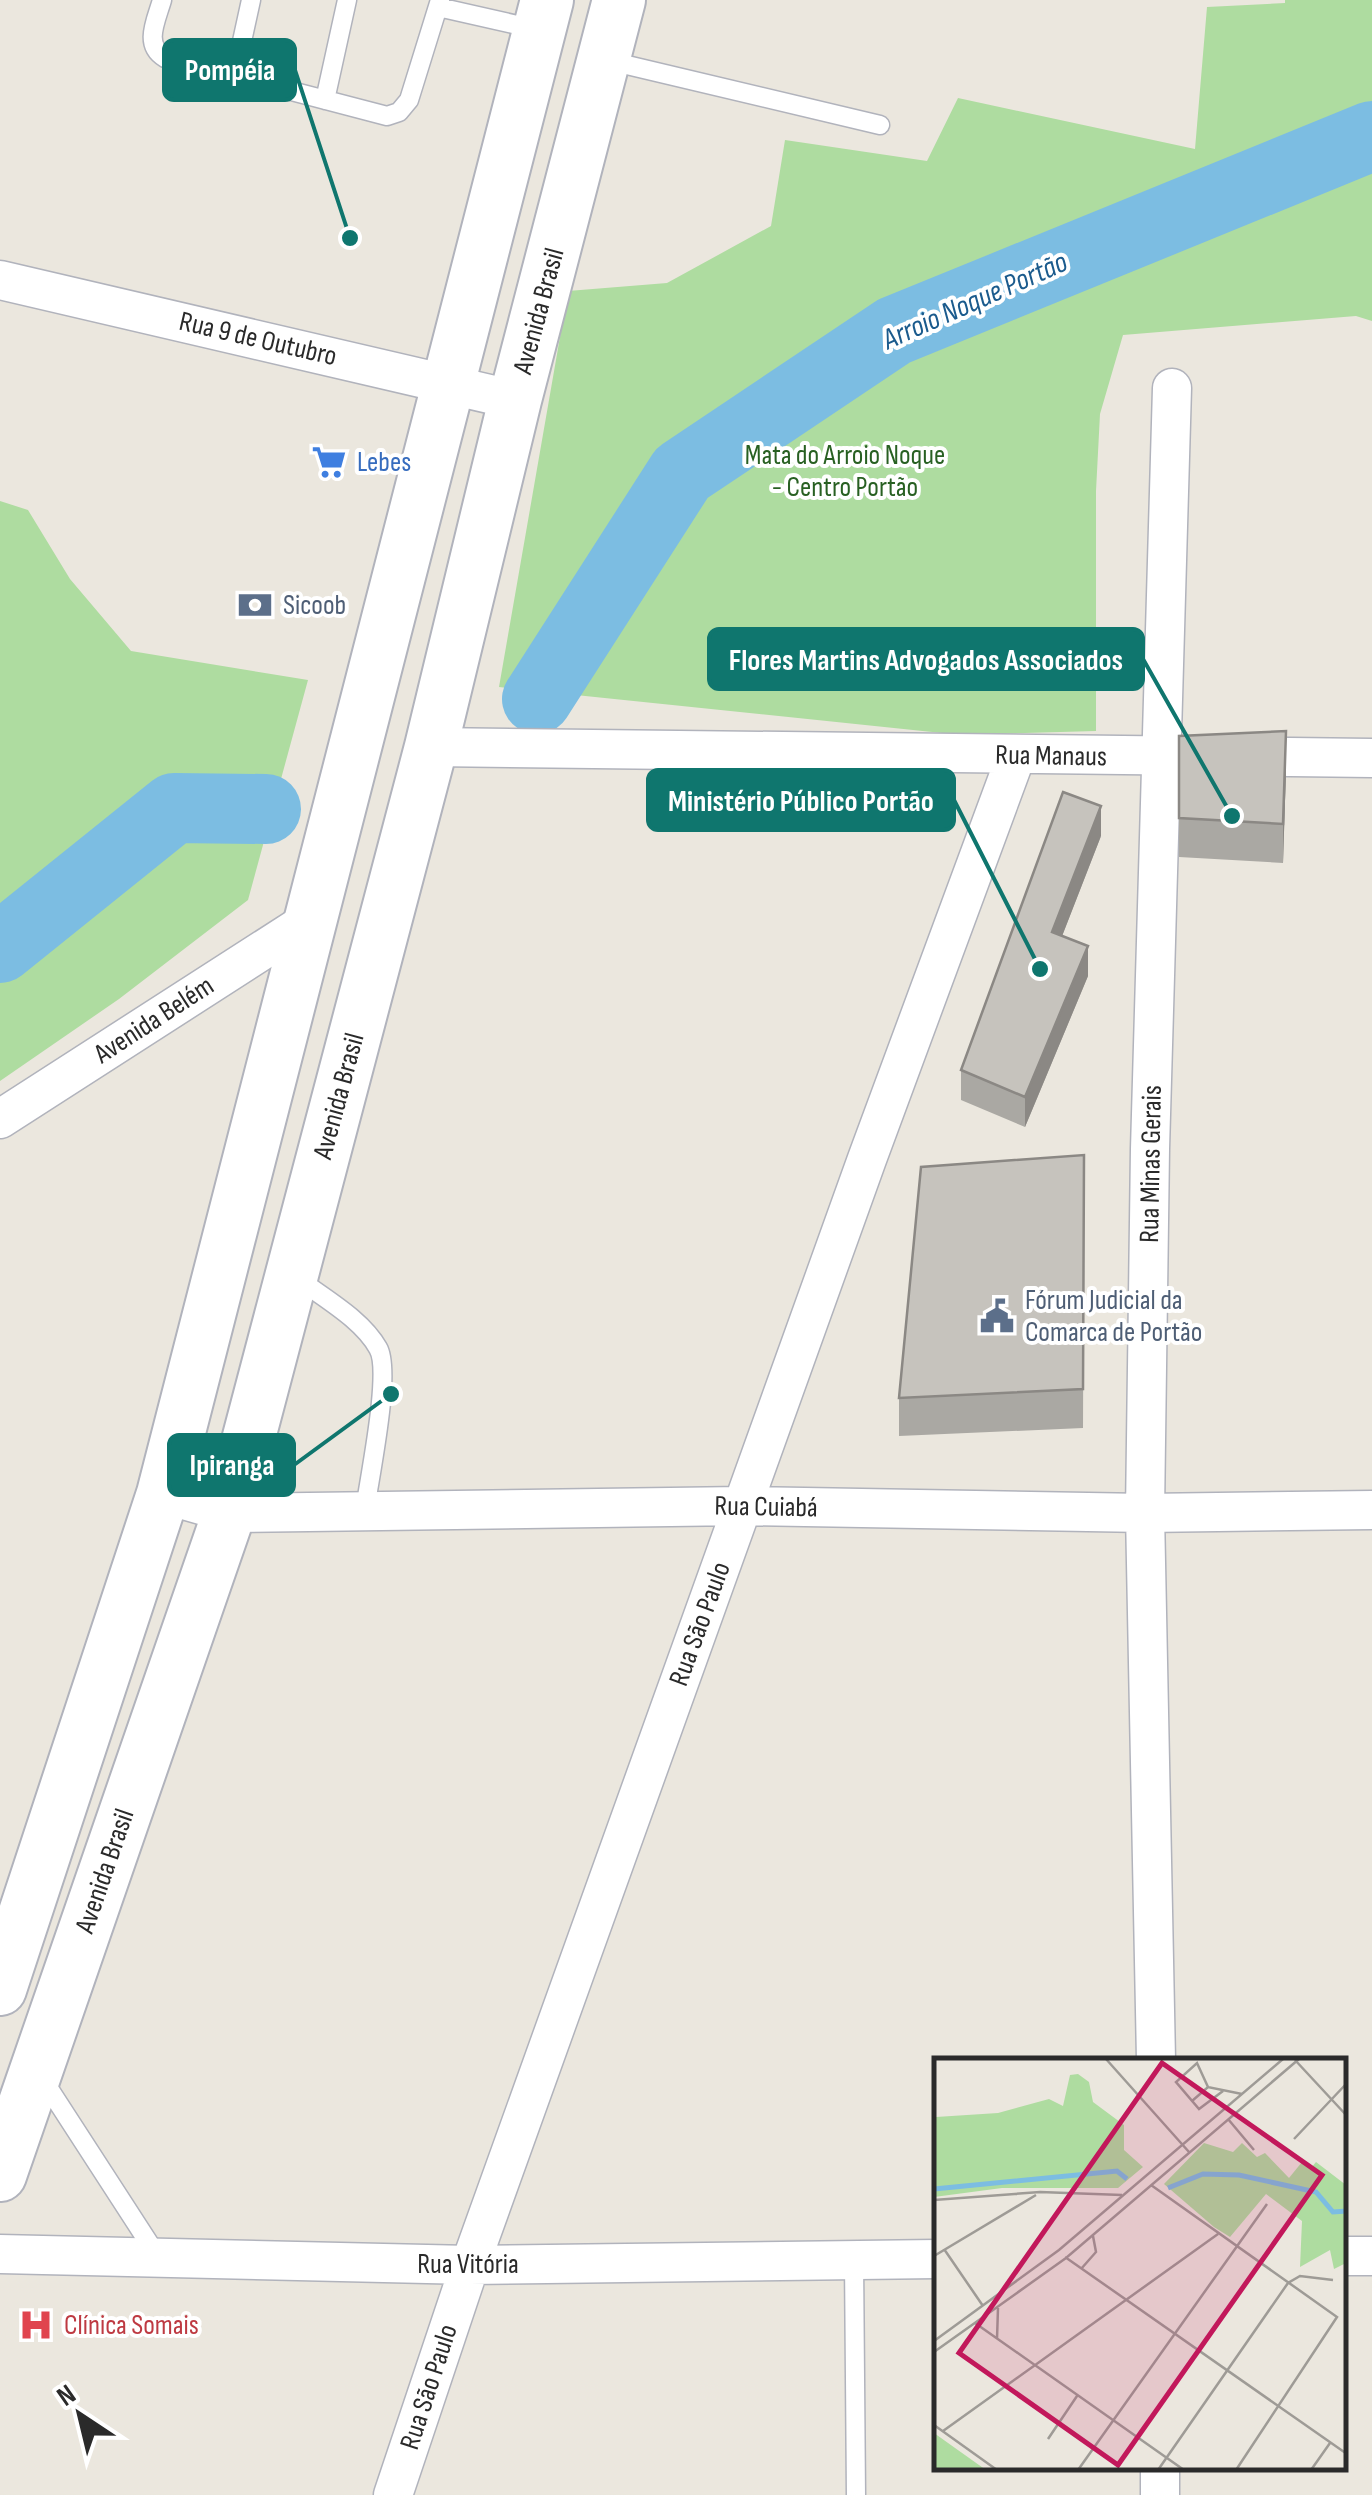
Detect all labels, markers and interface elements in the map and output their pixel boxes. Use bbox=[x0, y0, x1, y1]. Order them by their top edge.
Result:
callout: Pompéia bbox=[164, 40, 295, 100]
text: Pompéia bbox=[185, 53, 275, 89]
street label: Avenida Brasil bbox=[506, 244, 572, 379]
water label: Arroio Noque Portão bbox=[876, 244, 1073, 358]
street label: Rua 9 de Outubro bbox=[176, 305, 340, 373]
park label: Mata do Arroio Noque - Centro Portão bbox=[745, 439, 945, 504]
supermarket icon: Lebes bbox=[310, 443, 348, 481]
place label: Lebes bbox=[357, 446, 411, 479]
bank icon: Sicoob bbox=[236, 586, 274, 624]
place label: Sicoob bbox=[283, 589, 346, 622]
callout: Flores Martins Advogados Associados bbox=[709, 629, 1143, 689]
text: Flores Martins Advogados Associados bbox=[729, 643, 1123, 679]
street label: Rua Manaus bbox=[995, 739, 1107, 773]
callout: Ministério Público Portão bbox=[648, 770, 954, 830]
text: Ministério Público Portão bbox=[668, 784, 934, 820]
street label: Avenida Belém bbox=[87, 969, 220, 1071]
street label: Avenida Brasil bbox=[306, 1029, 372, 1164]
street label: Rua Minas Gerais bbox=[1133, 1085, 1169, 1243]
place label: Fórum Judicial da Comarca de Portão bbox=[1025, 1284, 1202, 1349]
public building icon: Fórum Judicial da Comarca de Portão bbox=[978, 1297, 1016, 1335]
callout: Ipiranga bbox=[169, 1435, 294, 1495]
text: Ipiranga bbox=[190, 1448, 274, 1484]
street label: Rua Cuiabá bbox=[714, 1490, 818, 1524]
street label: Rua São Paulo bbox=[662, 1558, 738, 1690]
street label: Avenida Brasil bbox=[68, 1805, 142, 1938]
inset map bbox=[934, 2058, 1347, 2470]
street label: Rua Vitória bbox=[417, 2248, 519, 2281]
hospital icon: Clínica Somais bbox=[17, 2306, 55, 2344]
place label: Clínica Somais bbox=[64, 2309, 199, 2342]
street label: Rua São Paulo bbox=[393, 2320, 465, 2454]
north arrow bbox=[30, 2365, 130, 2465]
text: N bbox=[51, 2378, 82, 2414]

